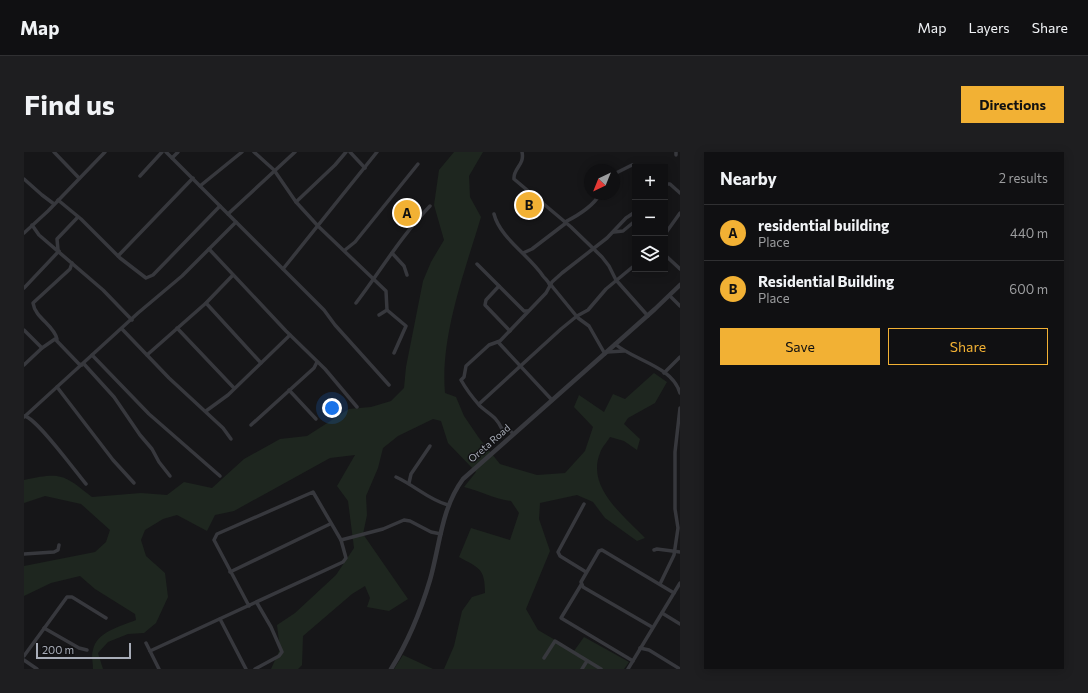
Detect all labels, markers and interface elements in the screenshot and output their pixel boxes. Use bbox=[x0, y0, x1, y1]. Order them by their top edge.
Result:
text: Map bbox=[20, 16, 59, 39]
text: Map bbox=[918, 19, 946, 36]
text: Layers bbox=[968, 19, 1010, 36]
text: Share bbox=[1032, 19, 1068, 36]
button: Directions bbox=[961, 86, 1064, 123]
text: Find us bbox=[24, 87, 115, 121]
north arrow bbox=[584, 164, 620, 200]
map controls bbox=[632, 164, 668, 272]
button: + bbox=[632, 164, 668, 200]
text: Nearby bbox=[720, 168, 777, 189]
text: 2 results bbox=[999, 170, 1048, 186]
pin: B bbox=[516, 190, 542, 220]
pin: A bbox=[394, 198, 420, 228]
button: − bbox=[632, 200, 668, 236]
text: residential building bbox=[758, 216, 889, 234]
text: A bbox=[728, 225, 738, 241]
text: 440 m bbox=[1010, 225, 1048, 241]
text: Place bbox=[758, 234, 790, 250]
button: layers bbox=[632, 236, 668, 272]
text: Residential Building bbox=[758, 272, 894, 290]
text: B bbox=[729, 281, 737, 297]
text: 600 m bbox=[1009, 281, 1048, 297]
text: Place bbox=[758, 290, 790, 306]
button: Save bbox=[720, 328, 880, 365]
button: Share bbox=[888, 328, 1048, 365]
your location bbox=[322, 398, 342, 418]
street label: Oreta Road bbox=[466, 421, 513, 465]
scale bar bbox=[36, 641, 131, 660]
text: 200 m bbox=[42, 643, 74, 656]

